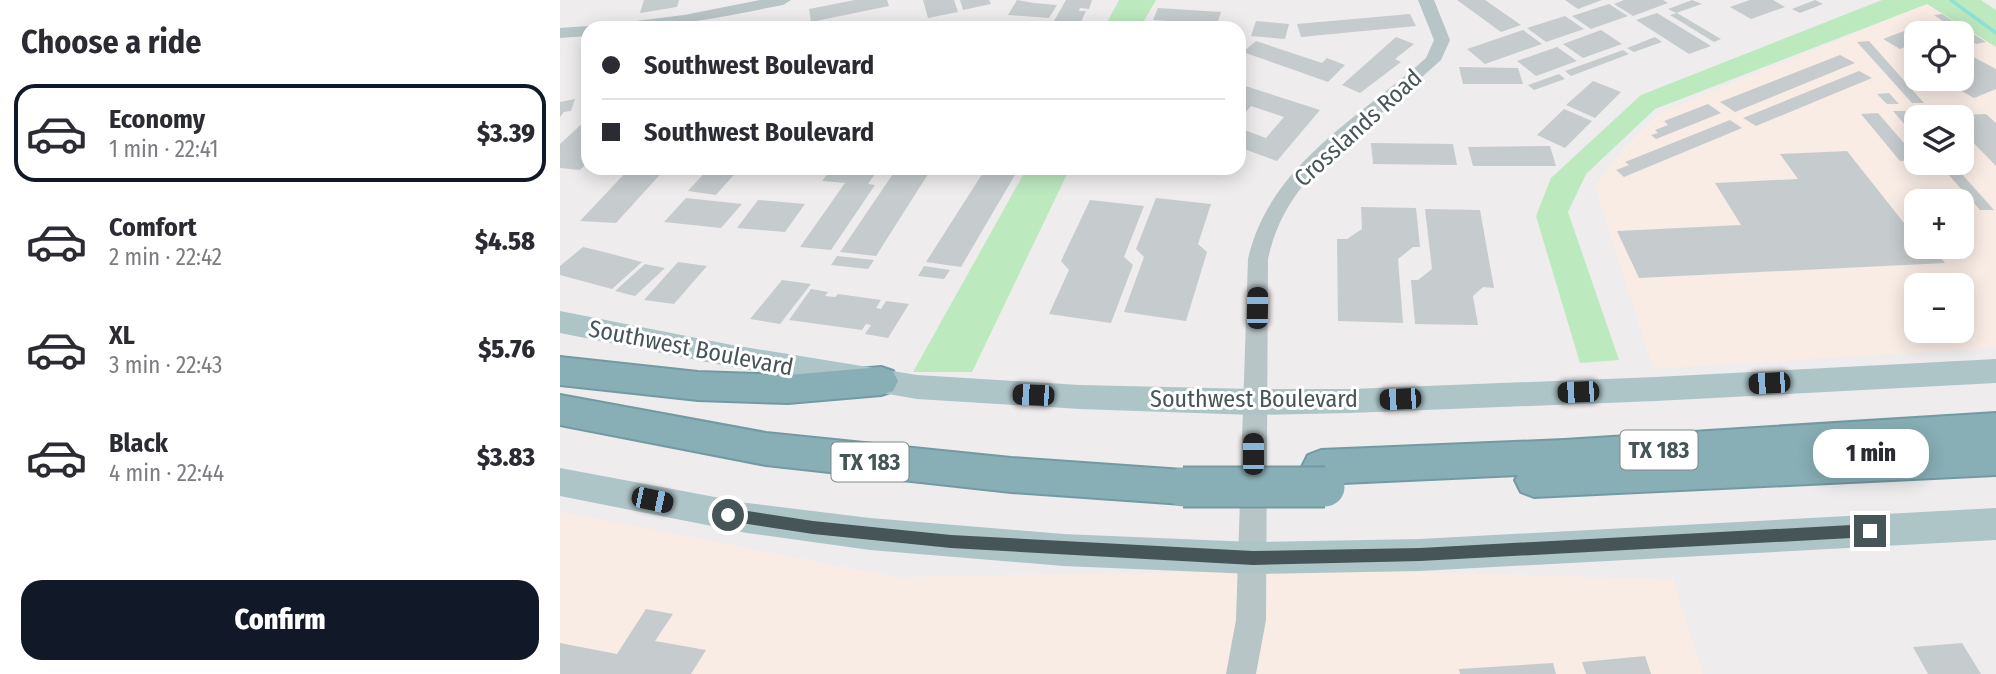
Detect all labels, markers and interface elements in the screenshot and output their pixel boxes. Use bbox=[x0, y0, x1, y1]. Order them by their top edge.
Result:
map controls bbox=[1904, 21, 1974, 343]
button: locate bbox=[1904, 21, 1974, 91]
text: Choose a ride bbox=[21, 23, 202, 61]
text: Southwest Boulevard bbox=[644, 50, 874, 81]
street label: Crosslands Road bbox=[1289, 64, 1427, 192]
icon: car bbox=[25, 102, 88, 165]
text: Economy bbox=[109, 104, 205, 135]
button: layers bbox=[1904, 105, 1974, 175]
text: Southwest Boulevard bbox=[644, 117, 874, 148]
text: $3.39 bbox=[477, 118, 535, 149]
text: 1 min · 22:41 bbox=[109, 135, 219, 163]
button: + bbox=[1904, 189, 1974, 259]
icon: car bbox=[25, 210, 88, 273]
text: Comfort bbox=[109, 212, 197, 243]
text: $4.58 bbox=[475, 226, 535, 257]
text: 2 min · 22:42 bbox=[109, 243, 222, 271]
button: − bbox=[1904, 273, 1974, 343]
car bbox=[1247, 287, 1268, 329]
street label: Southwest Boulevard bbox=[586, 314, 796, 382]
icon: car bbox=[25, 318, 88, 381]
text: XL bbox=[109, 320, 135, 351]
text: $5.76 bbox=[478, 334, 535, 365]
text: 3 min · 22:43 bbox=[109, 351, 222, 379]
car bbox=[1748, 371, 1791, 395]
car bbox=[1557, 381, 1600, 403]
car bbox=[1012, 384, 1055, 406]
street label: Southwest Boulevard bbox=[1150, 385, 1358, 413]
car bbox=[1379, 388, 1422, 410]
icon: car bbox=[25, 426, 88, 489]
text: Black bbox=[109, 428, 168, 459]
callout: 1 min bbox=[1812, 430, 1928, 478]
road number: TX 183 bbox=[1620, 431, 1698, 470]
car bbox=[1243, 433, 1264, 475]
text: 1 min bbox=[1846, 439, 1896, 467]
text: $3.83 bbox=[477, 442, 535, 473]
road number: TX 183 bbox=[832, 442, 908, 482]
text: 4 min · 22:44 bbox=[109, 459, 224, 487]
car bbox=[630, 485, 675, 515]
route start bbox=[712, 499, 744, 531]
route end bbox=[1854, 515, 1886, 547]
button: Confirm bbox=[21, 580, 539, 660]

